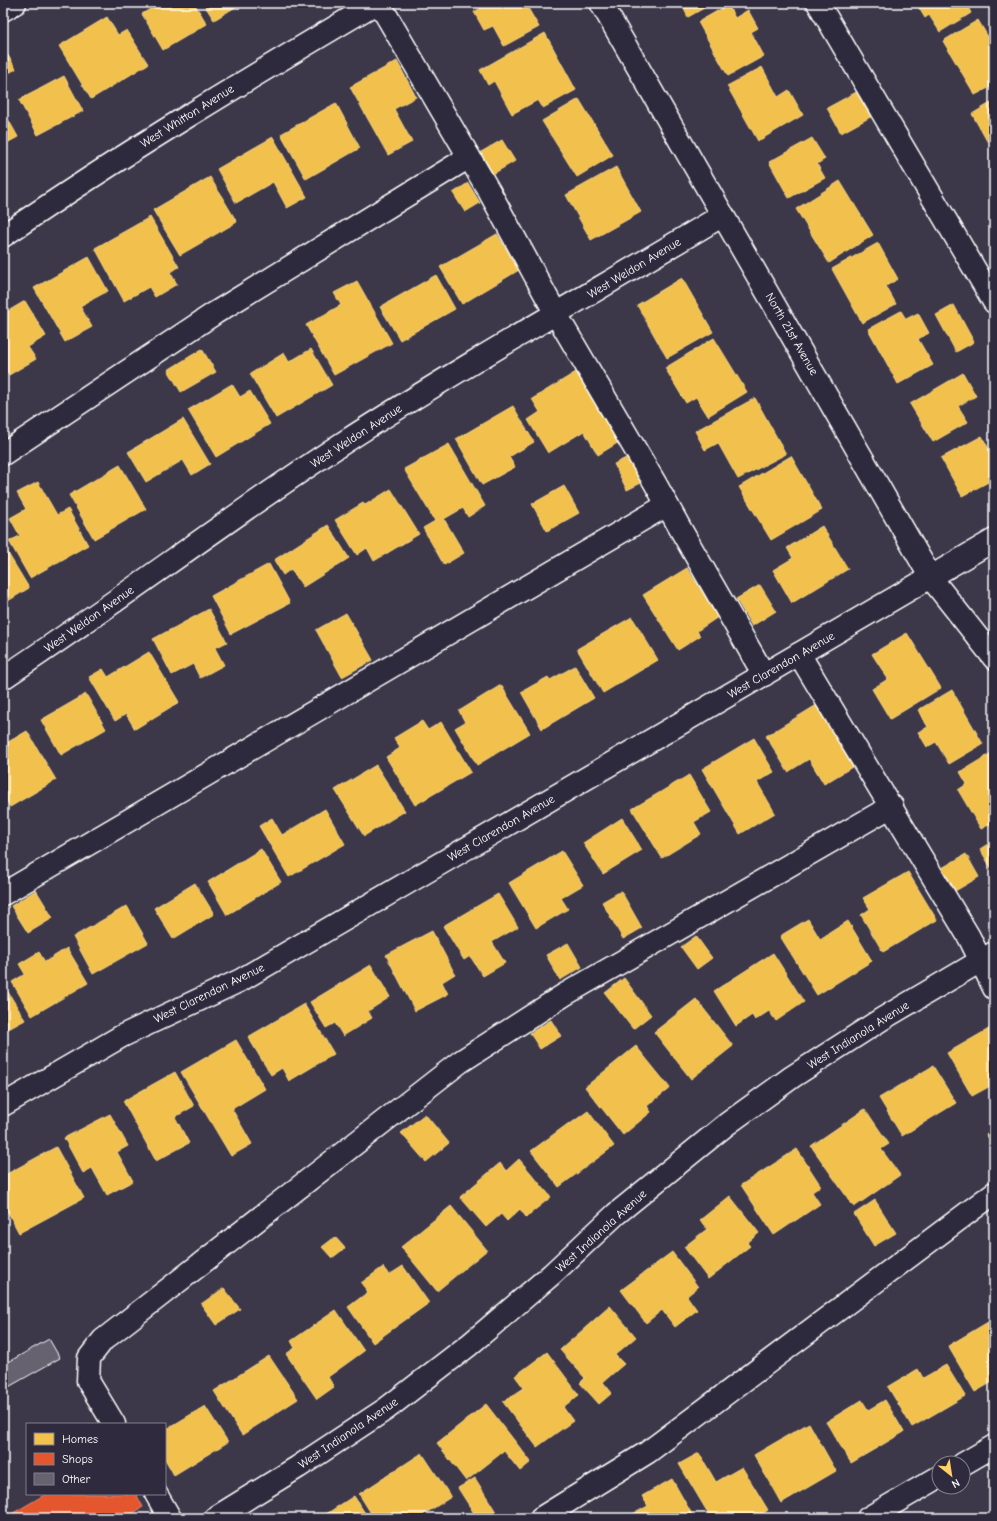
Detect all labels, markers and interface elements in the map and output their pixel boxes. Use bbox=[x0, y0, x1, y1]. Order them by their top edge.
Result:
street label: West Whitton Avenue bbox=[138, 82, 236, 150]
street label: West Weldon Avenue bbox=[585, 235, 683, 301]
street label: North 21st Avenue bbox=[763, 290, 821, 378]
street label: West Weldon Avenue bbox=[308, 401, 404, 471]
street label: West Weldon Avenue bbox=[42, 583, 136, 655]
street label: West Clarendon Avenue bbox=[725, 629, 837, 701]
street label: West Clarendon Avenue bbox=[445, 792, 557, 864]
street label: West Clarendon Avenue bbox=[151, 960, 267, 1026]
street label: West Indianola Avenue bbox=[805, 998, 911, 1072]
street label: West Indianola Avenue bbox=[553, 1187, 649, 1275]
street label: West Indianola Avenue bbox=[296, 1394, 400, 1472]
legend bbox=[26, 1423, 166, 1495]
text: Homes bbox=[62, 1432, 98, 1446]
text: Shops bbox=[62, 1452, 93, 1466]
north arrow bbox=[931, 1455, 971, 1495]
text: Other bbox=[62, 1472, 91, 1486]
text: N bbox=[949, 1476, 962, 1491]

